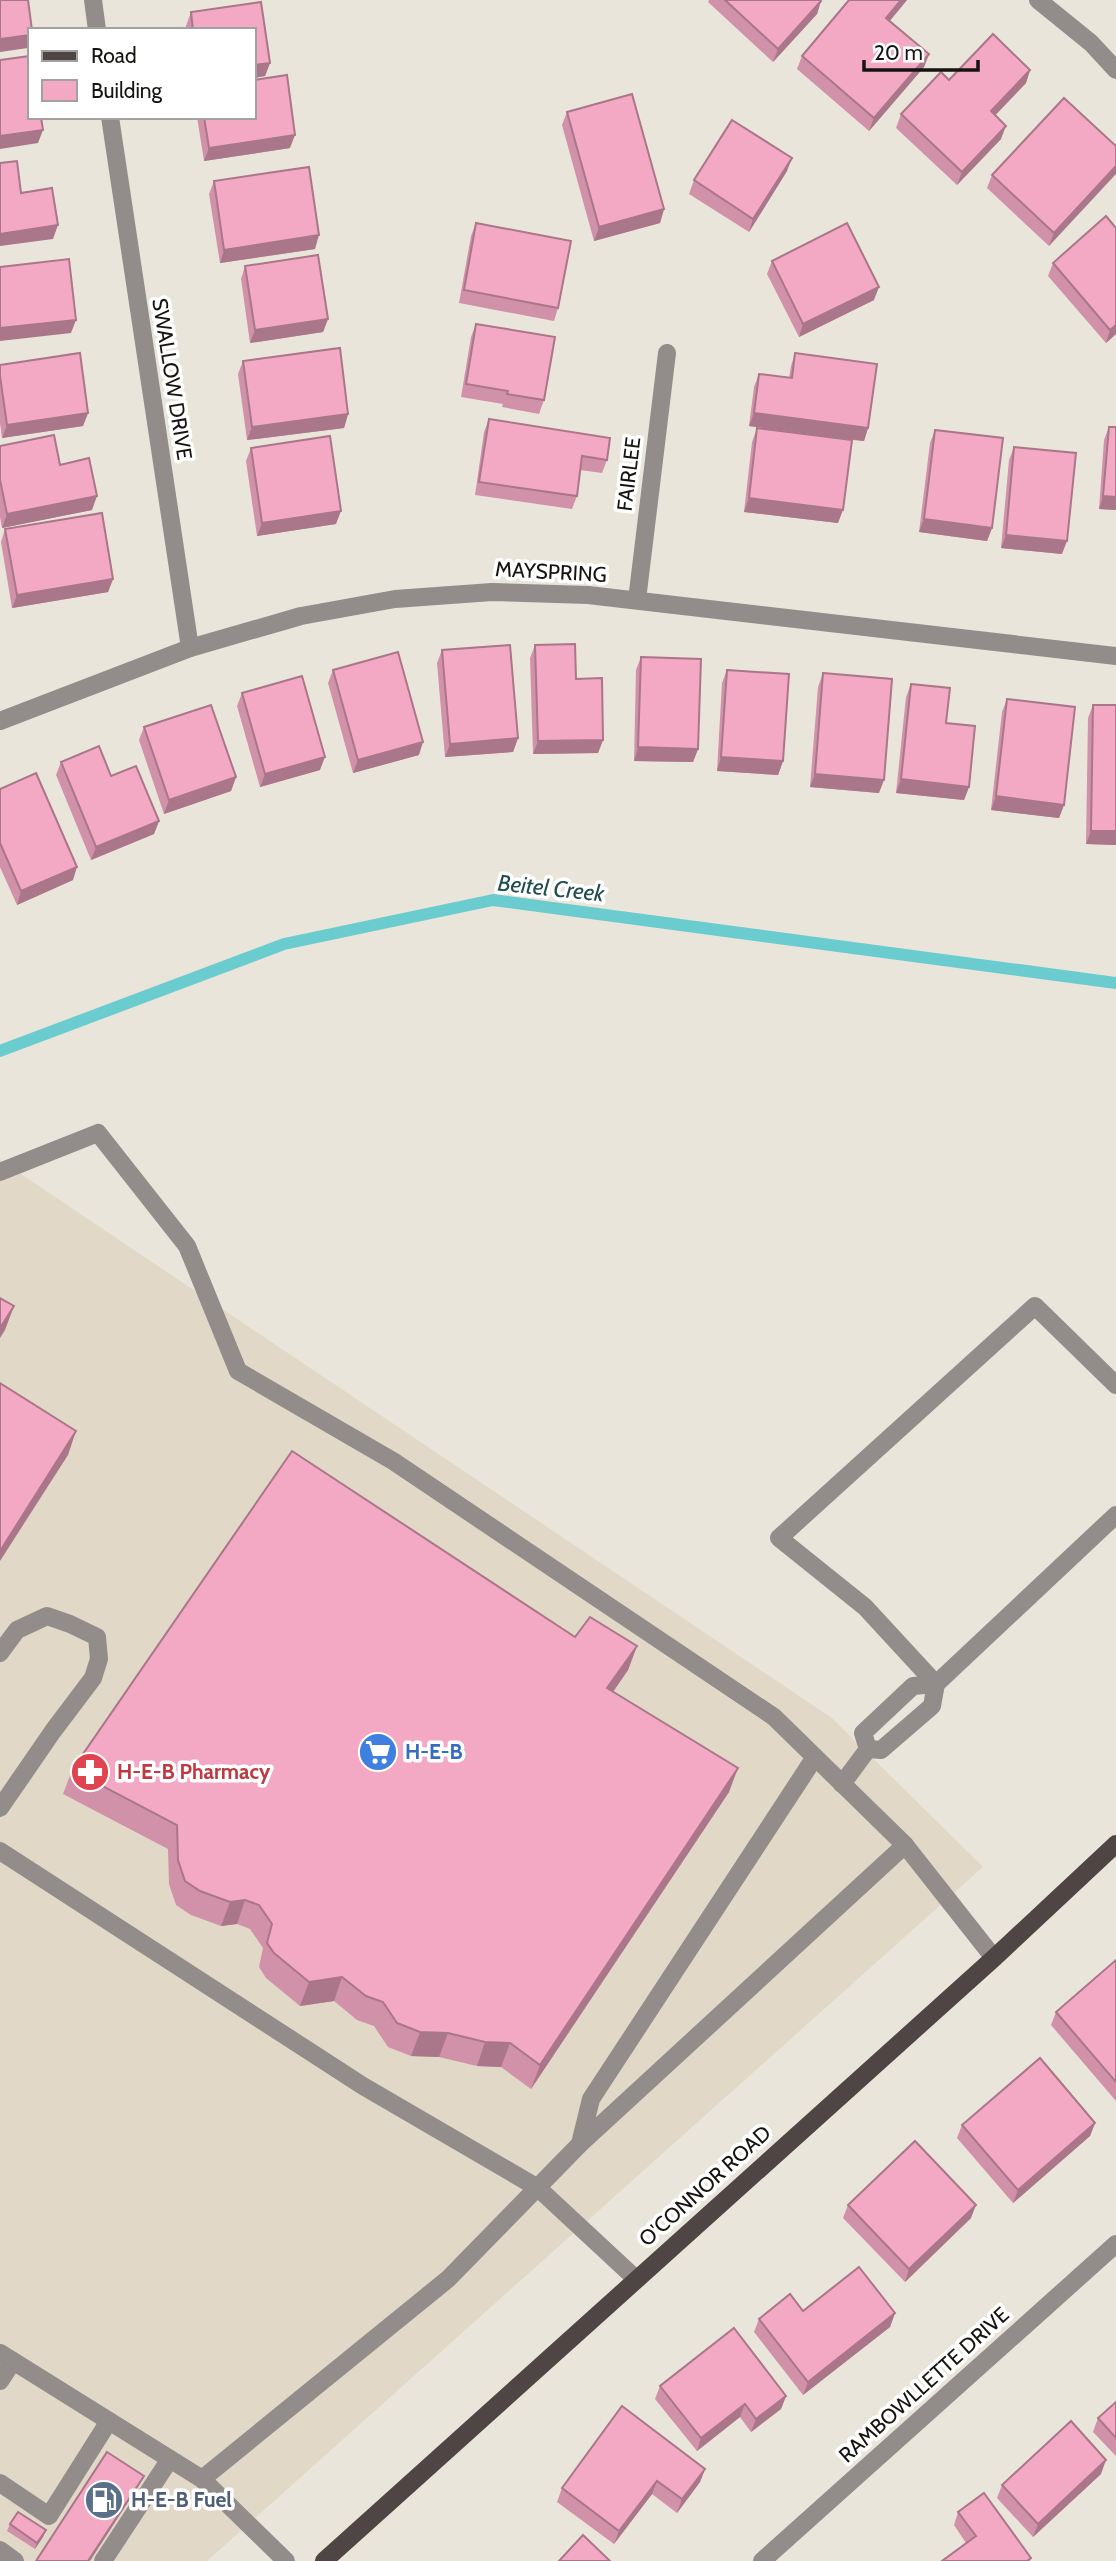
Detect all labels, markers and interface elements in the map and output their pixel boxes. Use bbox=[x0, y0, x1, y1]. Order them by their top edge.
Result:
legend bbox=[28, 28, 256, 119]
scale bar bbox=[864, 28, 978, 72]
text: 20 m bbox=[874, 40, 923, 65]
text: Road bbox=[91, 43, 137, 68]
text: Building bbox=[91, 78, 163, 103]
street label: SWALLOW DRIVE bbox=[147, 296, 198, 461]
street label: FAIRLEE bbox=[612, 435, 645, 512]
street label: MAYSPRING bbox=[495, 556, 607, 587]
water label: Beitel Creek bbox=[496, 868, 607, 908]
supermarket icon: H-E-B bbox=[357, 1731, 399, 1773]
place label: H-E-B bbox=[405, 1739, 463, 1764]
pharmacy icon: H-E-B Pharmacy bbox=[69, 1751, 111, 1793]
place label: H-E-B Pharmacy bbox=[117, 1759, 271, 1784]
street label: O'CONNOR ROAD bbox=[634, 2120, 776, 2251]
street label: RAMBOWLLETTE DRIVE bbox=[834, 2302, 1014, 2468]
fuel station icon: H-E-B Fuel bbox=[83, 2479, 125, 2521]
place label: H-E-B Fuel bbox=[131, 2487, 232, 2512]

